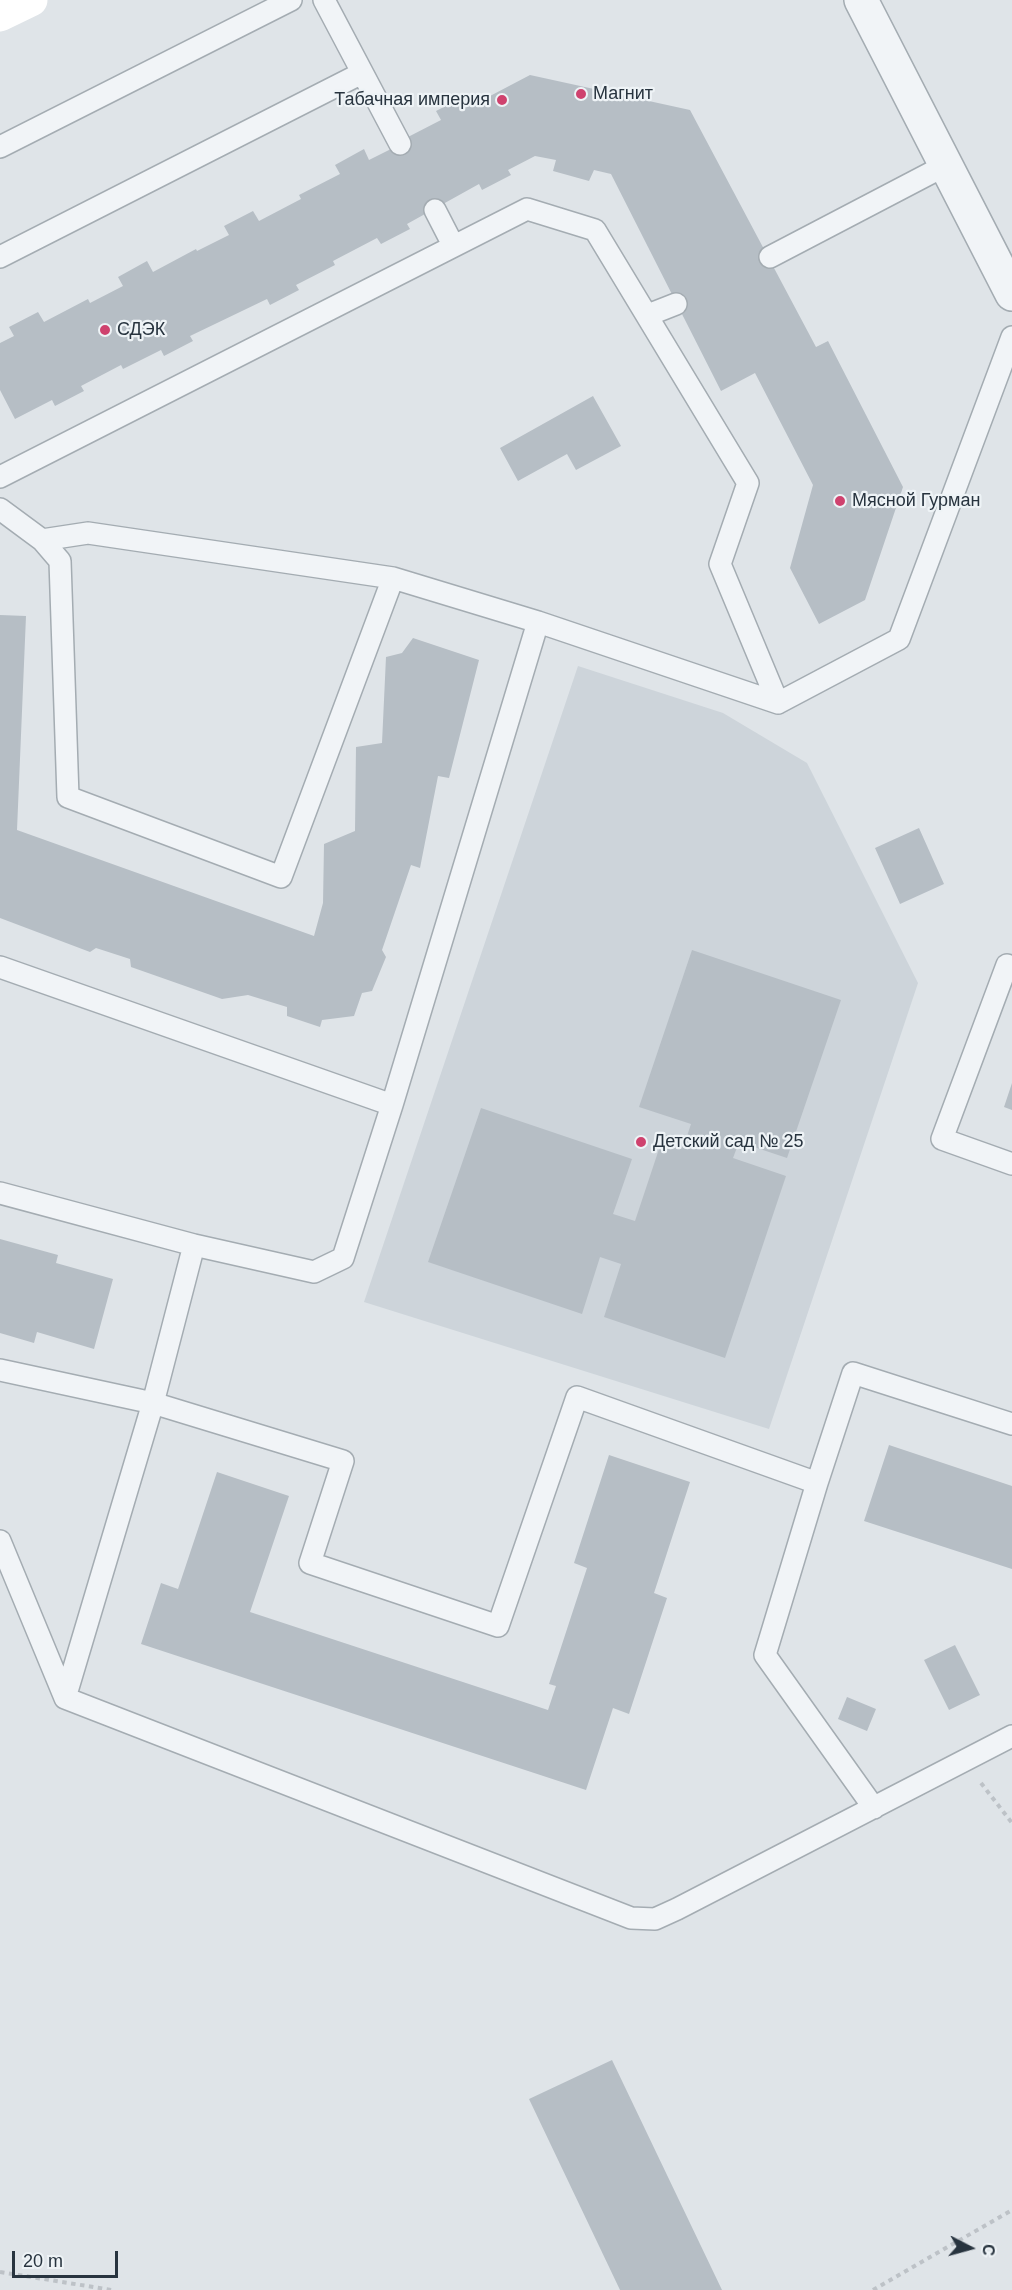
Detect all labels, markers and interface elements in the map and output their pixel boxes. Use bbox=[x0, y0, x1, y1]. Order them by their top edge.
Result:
place label: Магнит bbox=[593, 83, 653, 105]
marker: Магнит bbox=[574, 87, 588, 101]
place label: Табачная империя bbox=[334, 89, 490, 111]
marker: Табачная империя bbox=[495, 93, 509, 107]
place label: СДЭК bbox=[117, 319, 165, 341]
marker: СДЭК bbox=[98, 323, 112, 337]
place label: Мясной Гурман bbox=[852, 490, 980, 512]
marker: Мясной Гурман bbox=[833, 494, 847, 508]
place label: Детский сад № 25 bbox=[653, 1131, 803, 1153]
marker: Детский сад № 25 bbox=[634, 1135, 648, 1149]
north arrow bbox=[940, 2218, 1000, 2278]
scale bar bbox=[15, 2239, 122, 2277]
text: С bbox=[979, 2243, 997, 2257]
text: 20 m bbox=[23, 2251, 63, 2271]

